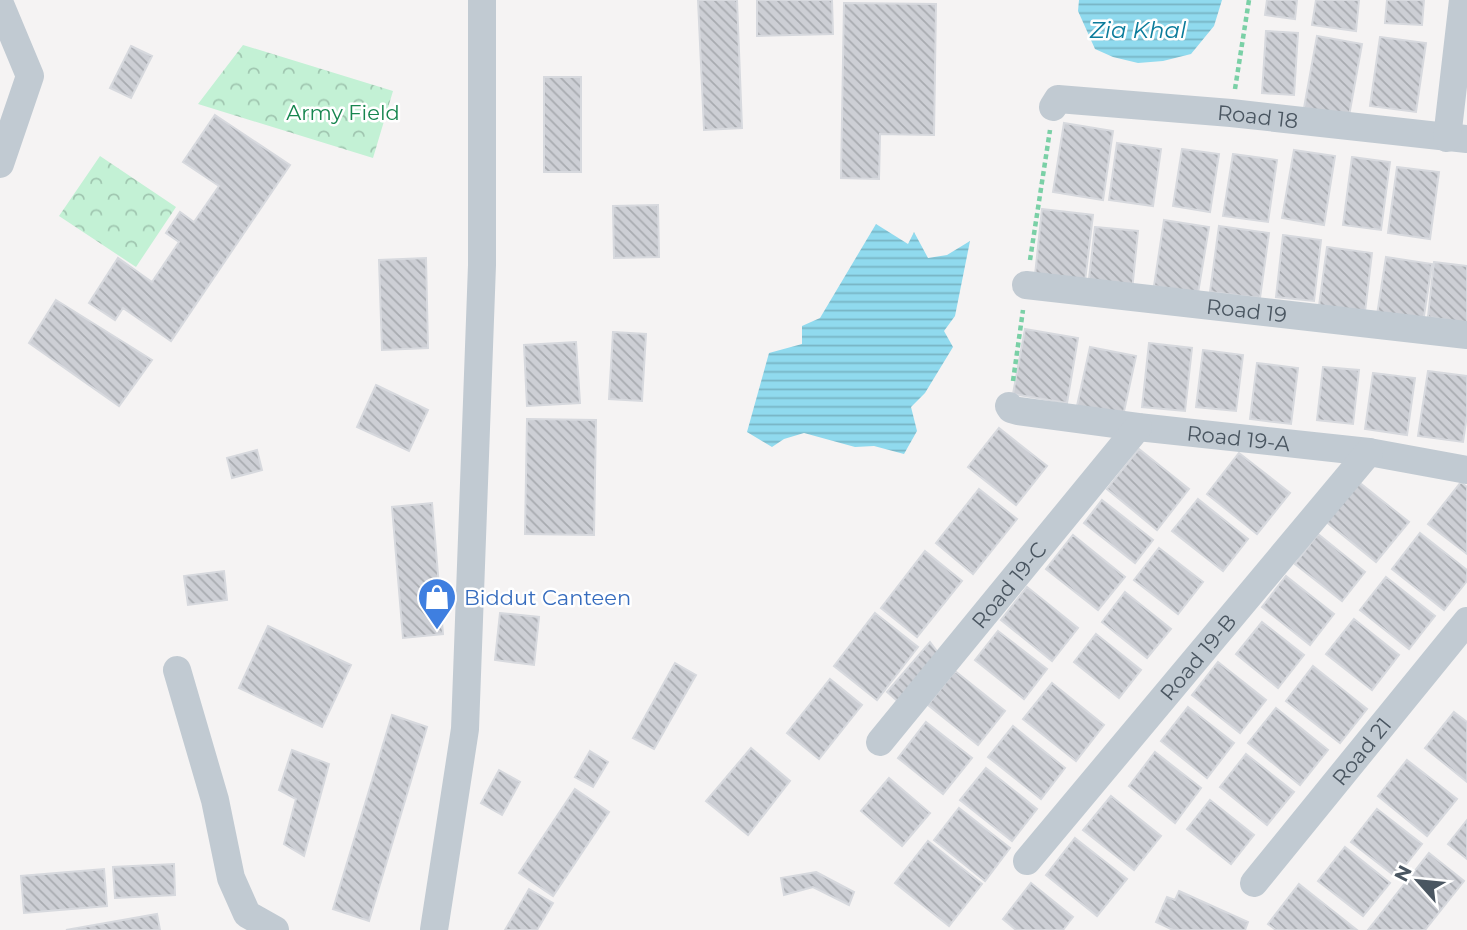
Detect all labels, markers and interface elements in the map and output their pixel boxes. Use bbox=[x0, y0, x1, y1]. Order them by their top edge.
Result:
water label: Zia Khal bbox=[1089, 16, 1187, 44]
street label: Road 18 bbox=[1216, 99, 1300, 133]
park label: Army Field bbox=[286, 100, 400, 125]
street label: Road 19 bbox=[1205, 293, 1288, 327]
street label: Road 19-A bbox=[1186, 420, 1292, 456]
street label: Road 19-C bbox=[966, 537, 1051, 633]
shop icon: Biddut Canteen bbox=[416, 576, 458, 631]
place label: Biddut Canteen bbox=[464, 585, 631, 610]
street label: Road 19-B bbox=[1154, 609, 1241, 705]
street label: Road 21 bbox=[1326, 712, 1396, 790]
north arrow bbox=[1383, 846, 1453, 916]
text: N bbox=[1390, 861, 1417, 886]

